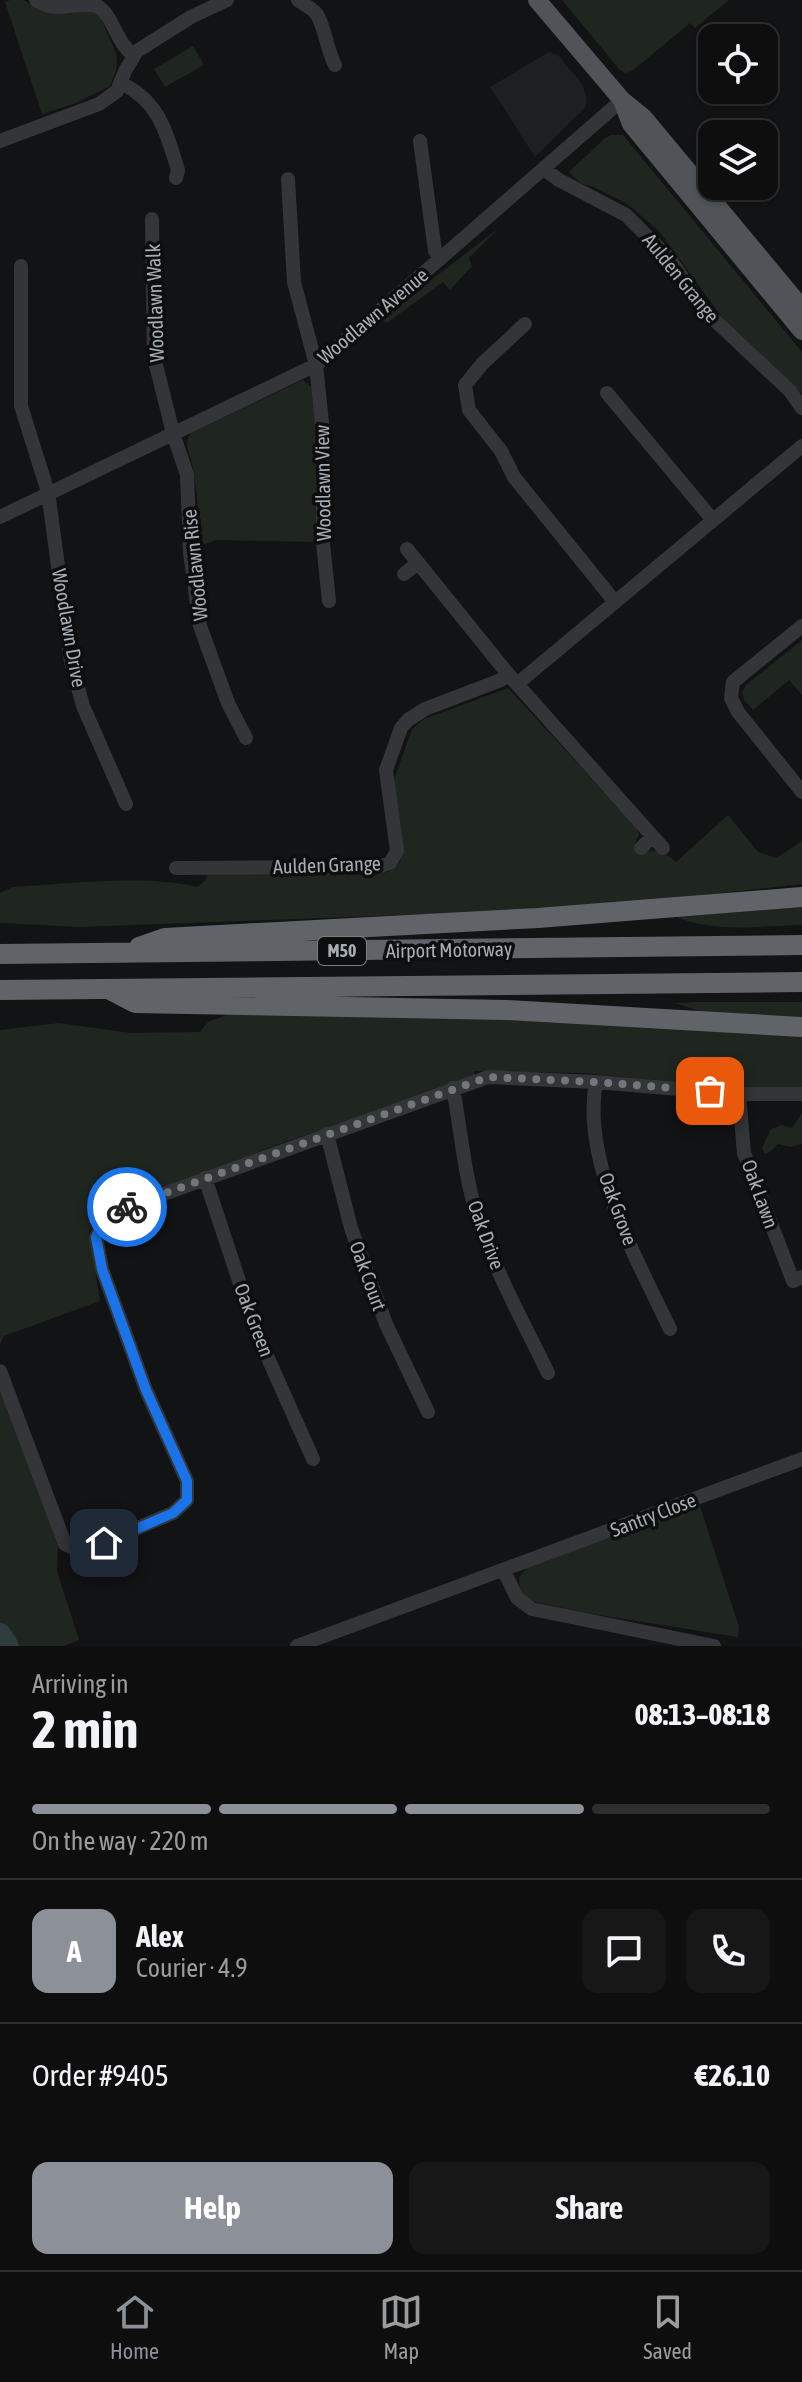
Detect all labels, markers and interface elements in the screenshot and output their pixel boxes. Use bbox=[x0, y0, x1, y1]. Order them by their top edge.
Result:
map controls bbox=[698, 24, 778, 200]
button: locate bbox=[698, 24, 778, 104]
button: layers bbox=[698, 120, 778, 200]
street label: Aulden Grange bbox=[638, 229, 724, 327]
street label: Woodlawn Walk bbox=[141, 243, 168, 363]
street label: Woodlawn Avenue bbox=[313, 263, 432, 368]
street label: Woodlawn View bbox=[310, 425, 335, 541]
street label: Woodlawn Rise bbox=[177, 508, 212, 622]
street label: Woodlawn Drive bbox=[48, 567, 91, 689]
street label: Aulden Grange bbox=[273, 851, 381, 878]
road number: M50 bbox=[318, 937, 366, 965]
street label: Airport Motorway bbox=[386, 937, 512, 962]
pin bbox=[676, 1057, 744, 1125]
icon: bag bbox=[688, 1069, 732, 1113]
street label: Oak Lawn bbox=[737, 1156, 783, 1231]
courier bbox=[87, 1167, 167, 1247]
street label: Oak Grove bbox=[595, 1169, 642, 1248]
icon: bike bbox=[105, 1185, 149, 1229]
street label: Oak Drive bbox=[463, 1197, 509, 1272]
street label: Oak Court bbox=[345, 1238, 392, 1314]
street label: Oak Green bbox=[230, 1280, 279, 1360]
street label: Santry Close bbox=[607, 1488, 699, 1541]
pin bbox=[70, 1509, 138, 1577]
icon: home bbox=[82, 1521, 126, 1565]
text: Arriving in bbox=[32, 1669, 129, 1699]
text: 08:13–08:18 bbox=[635, 1697, 770, 1731]
text: 2 min bbox=[32, 1699, 138, 1759]
text: On the way · 220 m bbox=[32, 1826, 209, 1856]
button: chat bbox=[582, 1909, 666, 1993]
button: phone bbox=[686, 1909, 770, 1993]
text: Alex bbox=[136, 1919, 184, 1953]
text: A bbox=[67, 1934, 81, 1968]
text: Courier · 4.9 bbox=[136, 1953, 247, 1983]
text: Order #9405 bbox=[32, 2058, 169, 2092]
text: €26.10 bbox=[695, 2058, 770, 2092]
button: Help bbox=[32, 2162, 393, 2254]
button: Share bbox=[409, 2162, 770, 2254]
tab: Home bbox=[110, 2290, 159, 2364]
tab: Map bbox=[379, 2290, 423, 2364]
tab: Saved bbox=[643, 2290, 692, 2364]

